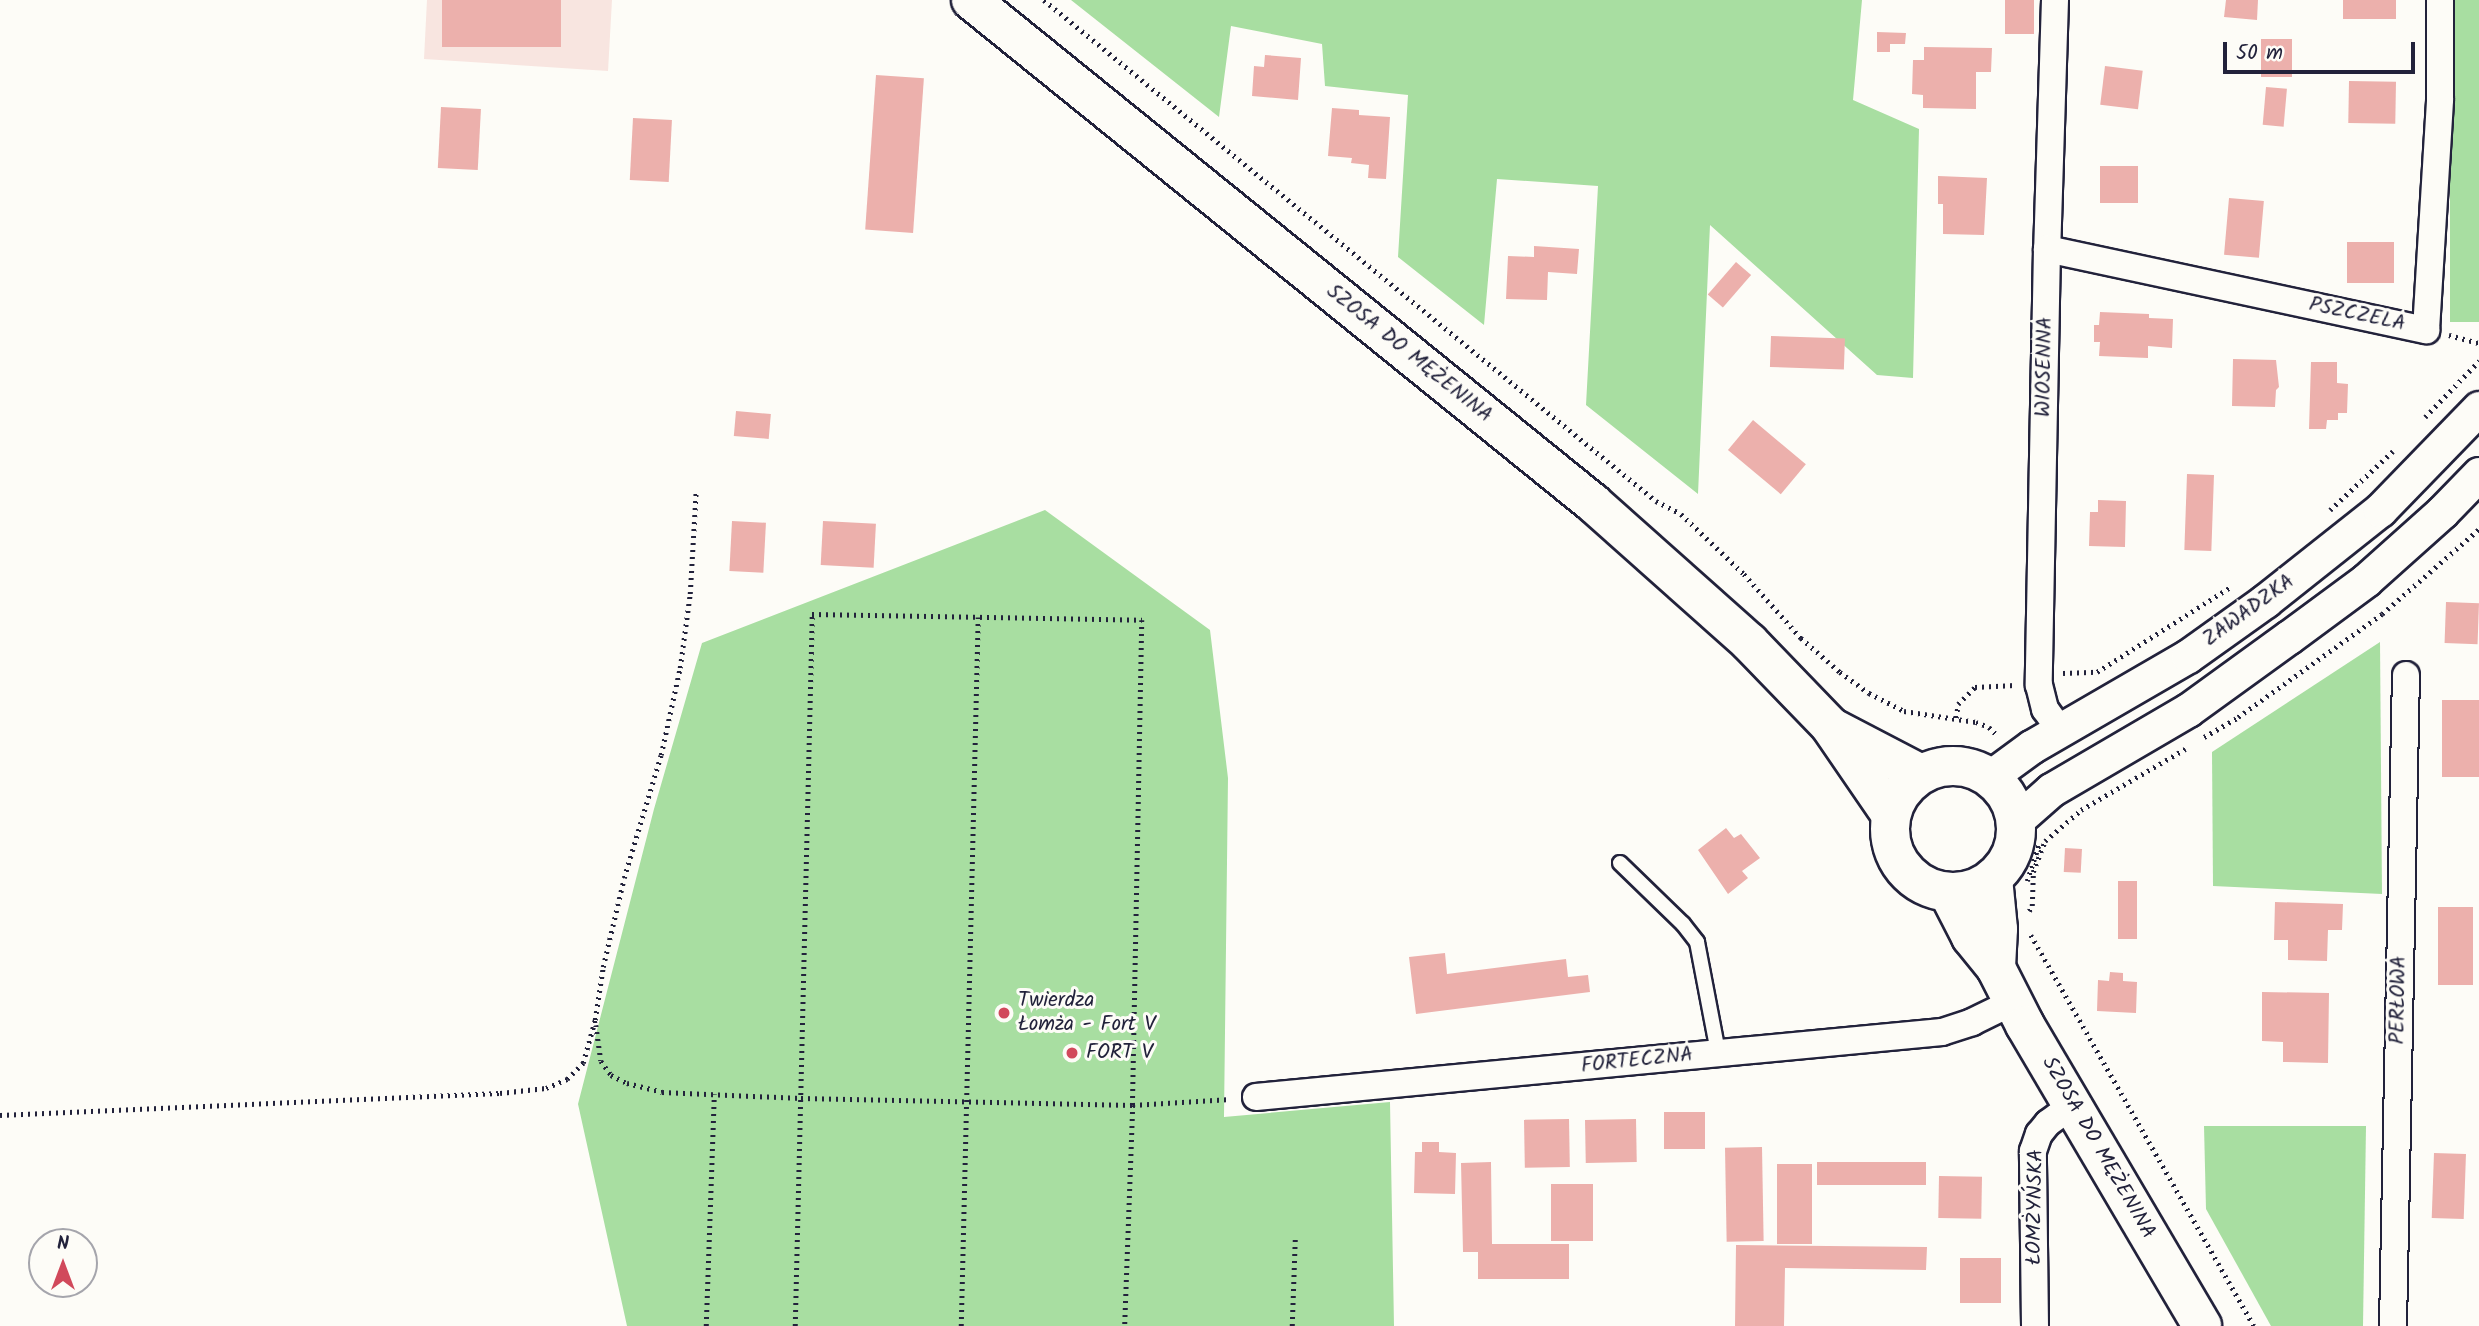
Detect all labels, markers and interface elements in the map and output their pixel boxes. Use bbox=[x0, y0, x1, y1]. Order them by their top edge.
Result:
scale bar bbox=[2227, 28, 2420, 72]
text: 50 m bbox=[2236, 37, 2283, 70]
street label: SZOSA DO MĘŻENINA bbox=[1321, 279, 1497, 429]
street label: PSZCZELA bbox=[2307, 293, 2407, 337]
street label: WIOSENNA bbox=[2032, 317, 2058, 417]
street label: ZAWADZKA bbox=[2198, 569, 2300, 653]
street label: PERŁOWA bbox=[2386, 955, 2412, 1045]
place label: Twierdza Łomża - Fort V bbox=[1018, 988, 1156, 1038]
marker: Twierdza Łomża - Fort V bbox=[996, 1005, 1012, 1021]
place label: FORT V bbox=[1086, 1040, 1153, 1066]
street label: FORTECZNA bbox=[1580, 1043, 1694, 1079]
marker: FORT V bbox=[1064, 1045, 1080, 1061]
street label: SZOSA DO MĘŻENINA bbox=[2036, 1052, 2160, 1244]
street label: ŁOMŻYŃSKA bbox=[2022, 1149, 2050, 1265]
north arrow bbox=[28, 1228, 98, 1298]
text: N bbox=[57, 1229, 69, 1259]

